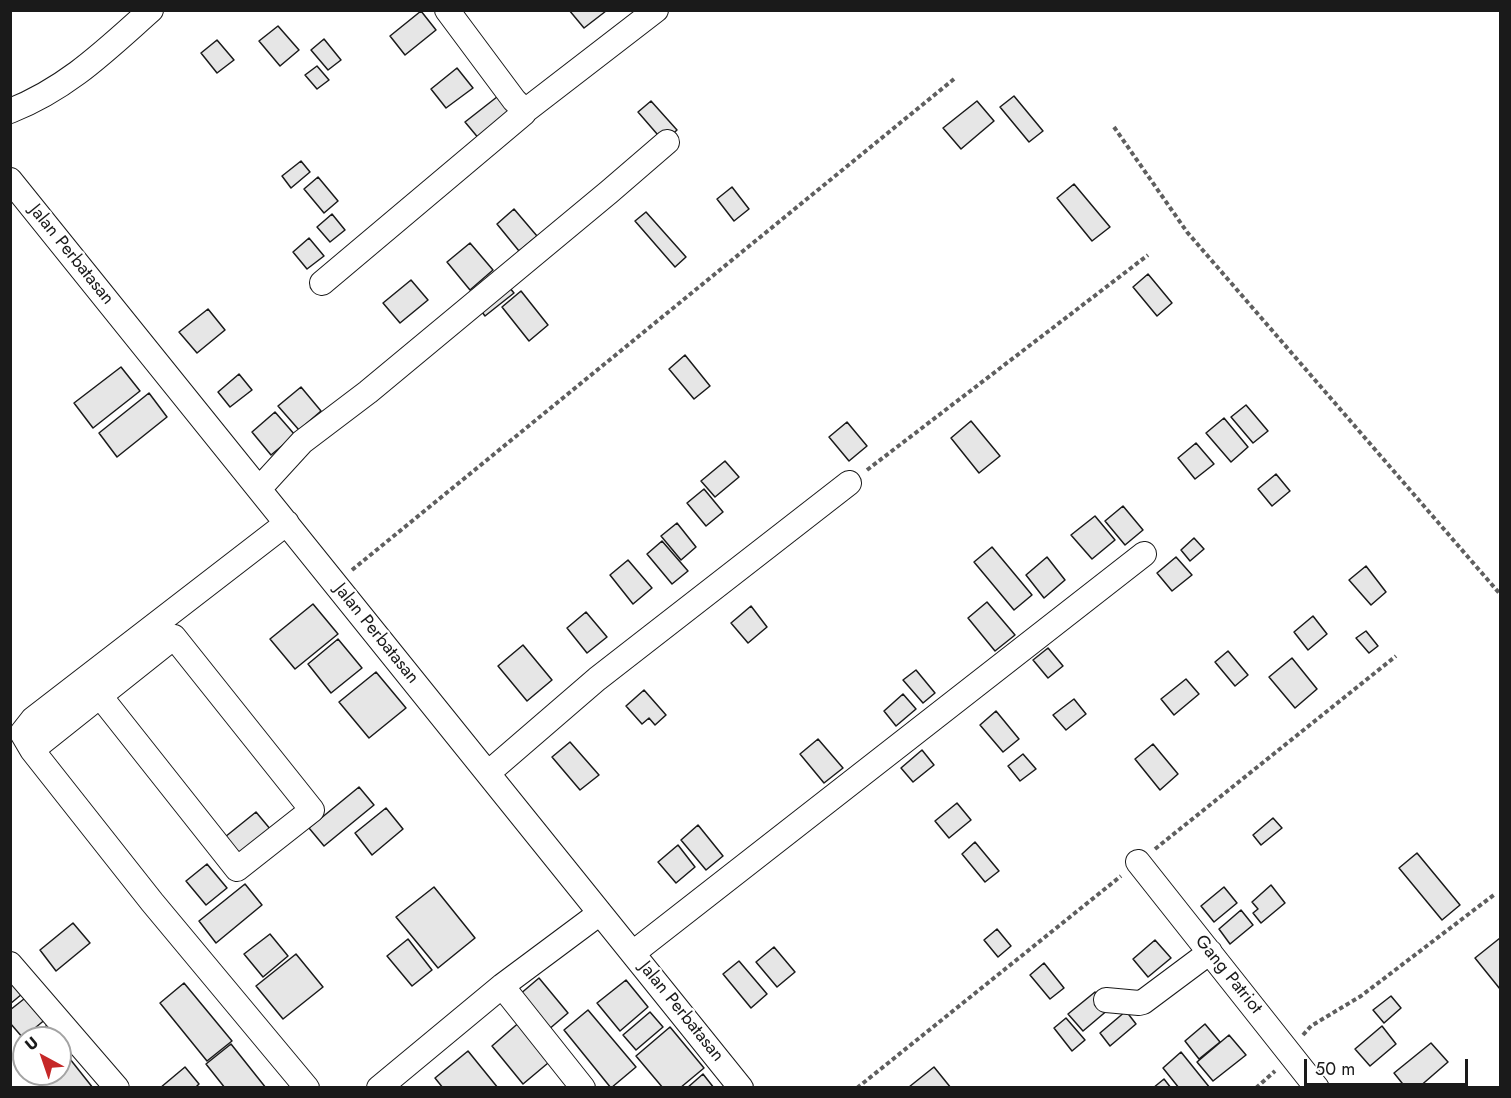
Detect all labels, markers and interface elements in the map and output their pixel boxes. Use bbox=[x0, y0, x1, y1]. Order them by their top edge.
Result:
street label: Jalan Perbatasan bbox=[24, 201, 118, 309]
street label: Jalan Perbatasan bbox=[329, 580, 423, 688]
street label: Gang Patriot bbox=[1190, 931, 1266, 1019]
street label: Jalan Perbatasan bbox=[634, 958, 728, 1066]
north arrow bbox=[12, 1026, 72, 1086]
text: U bbox=[20, 1031, 43, 1056]
scale bar bbox=[1307, 1047, 1470, 1085]
text: 50 m bbox=[1315, 1056, 1355, 1082]

